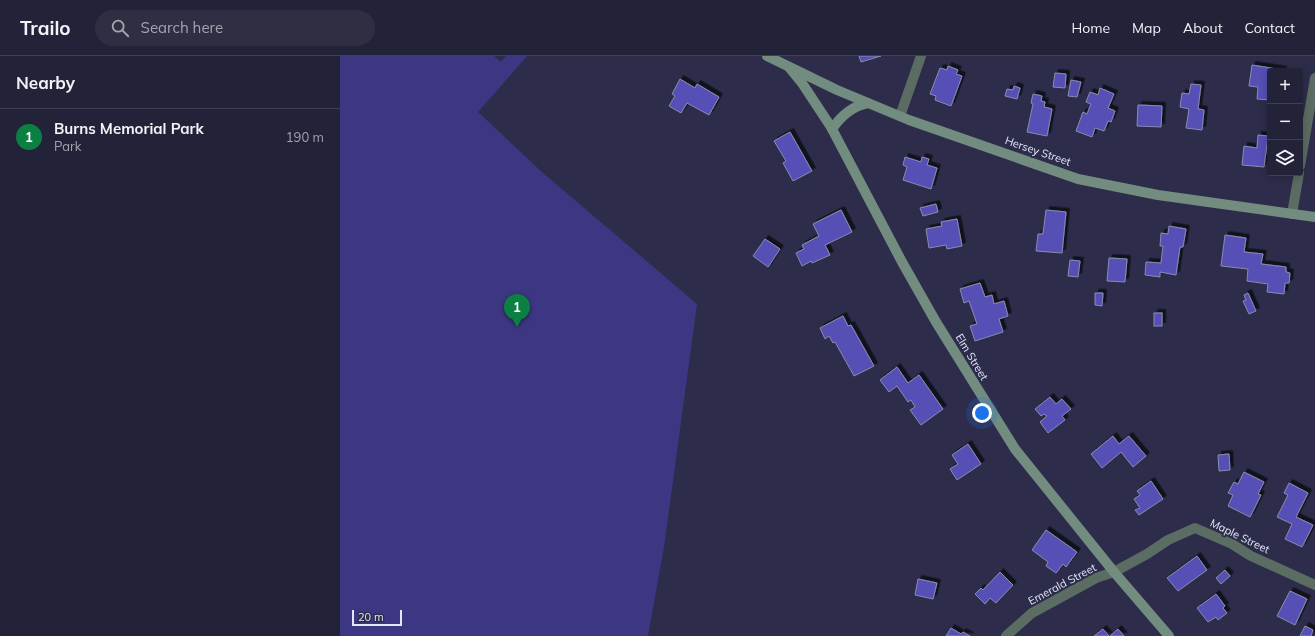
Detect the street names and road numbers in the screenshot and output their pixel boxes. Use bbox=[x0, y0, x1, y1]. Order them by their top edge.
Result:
street label: Hersey Street bbox=[1003, 133, 1073, 169]
street label: Elm Street bbox=[953, 331, 991, 383]
street label: Maple Street bbox=[1208, 516, 1272, 557]
street label: Emerald Street bbox=[1026, 560, 1099, 608]

